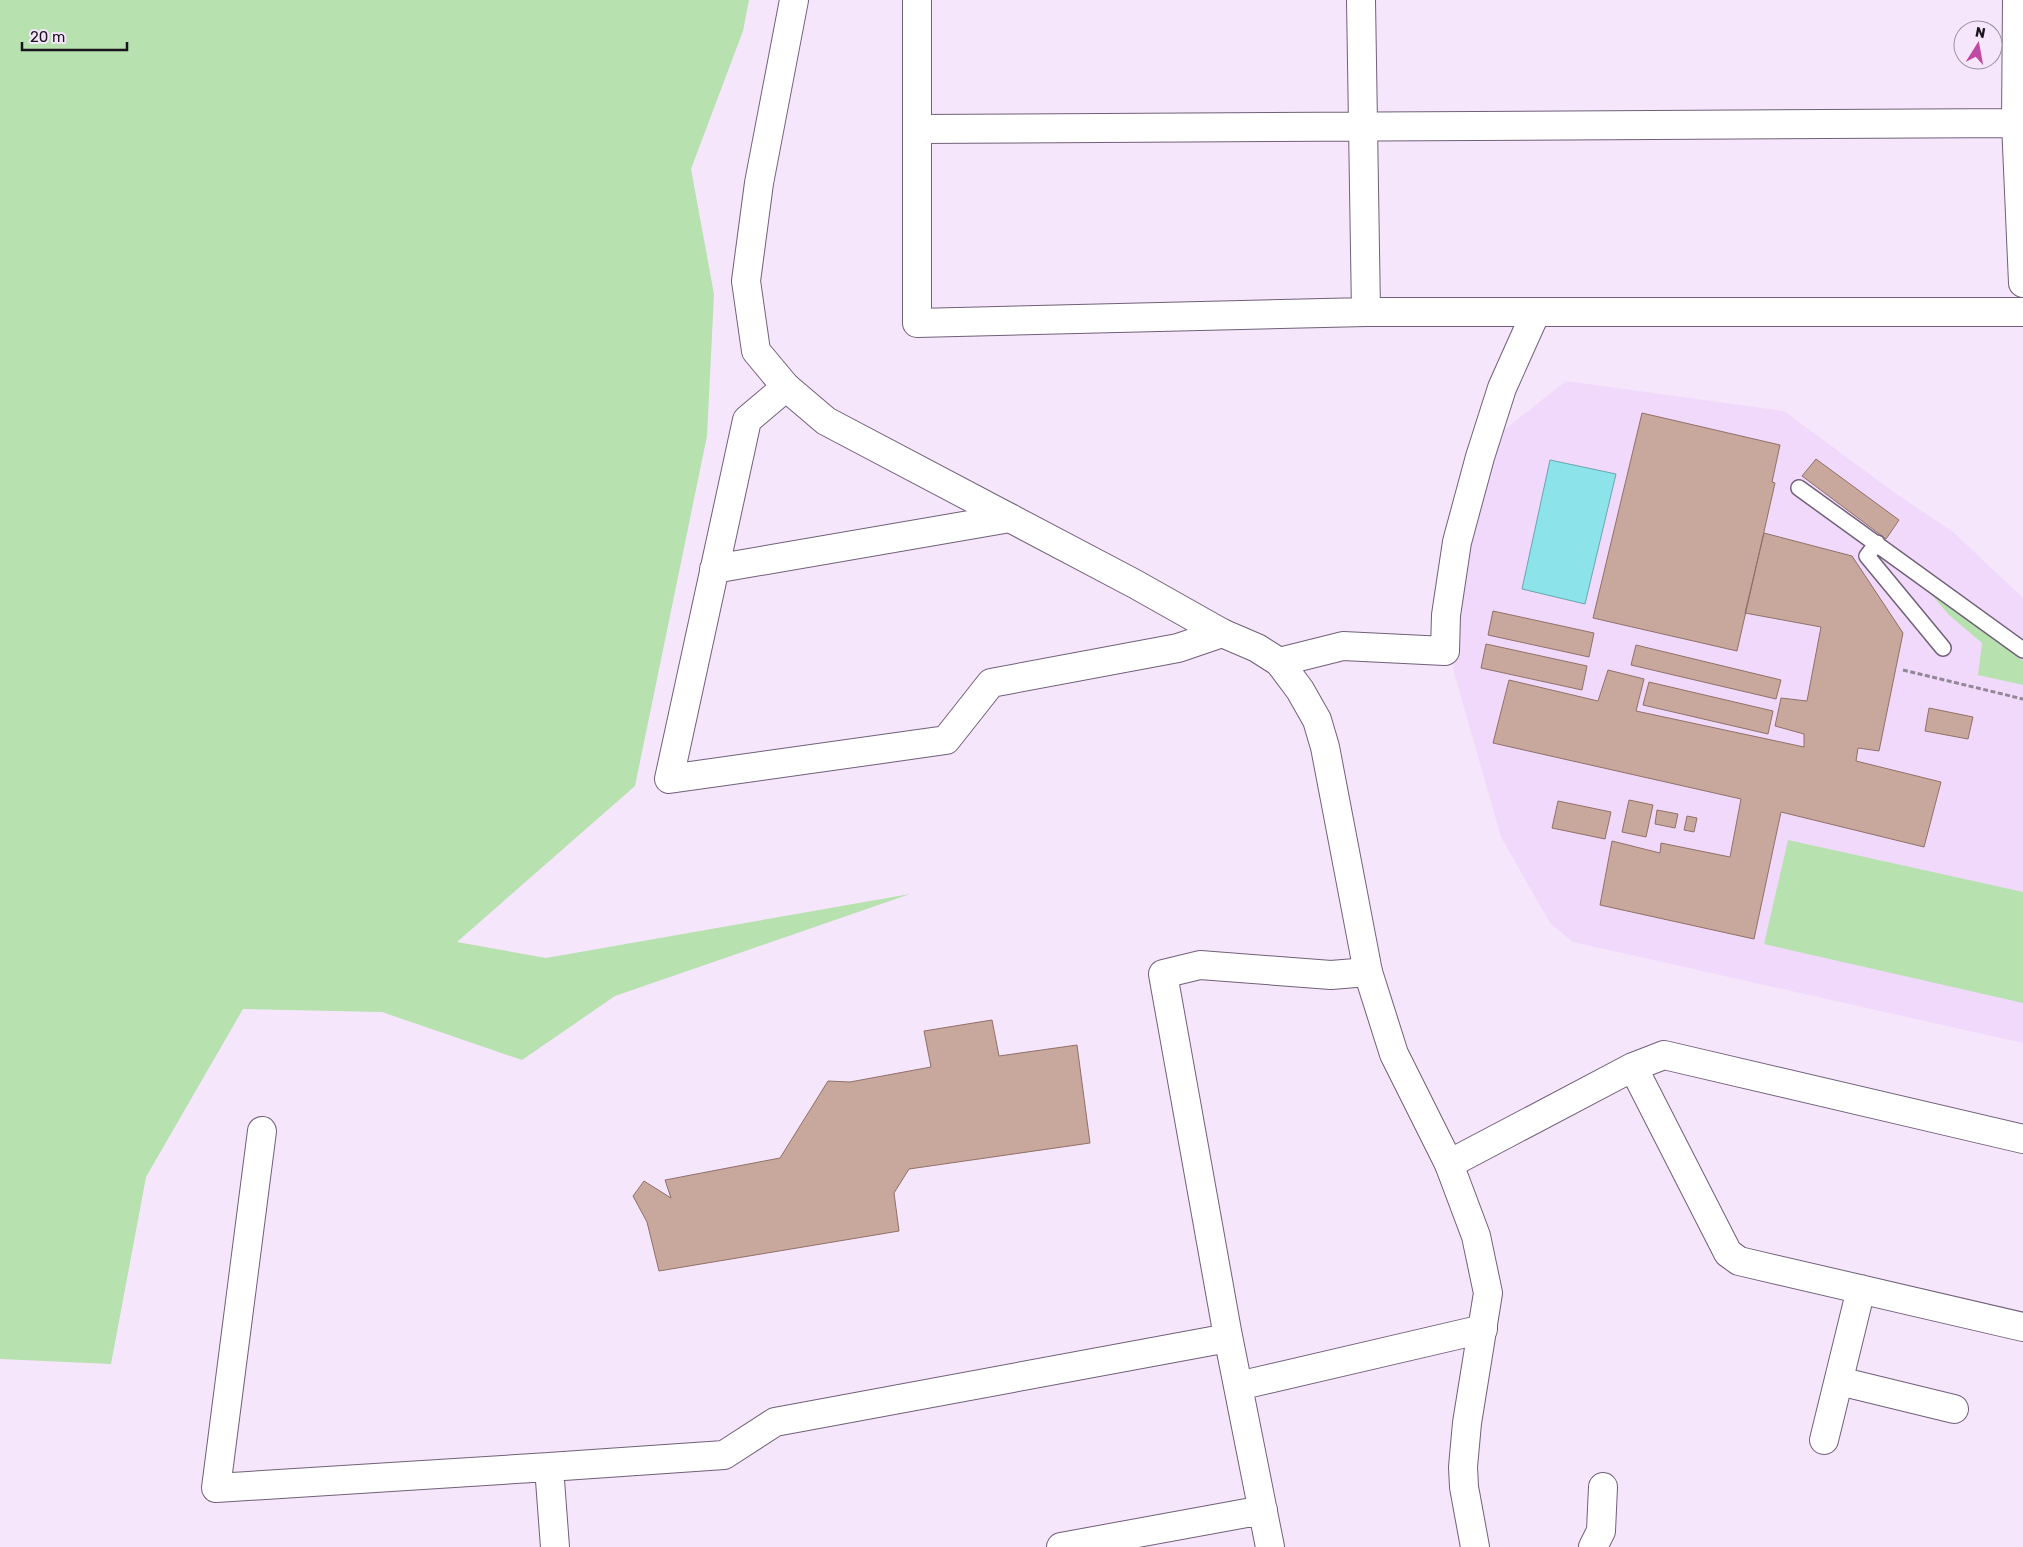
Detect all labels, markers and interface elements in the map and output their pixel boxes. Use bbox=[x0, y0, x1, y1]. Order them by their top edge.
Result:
scale bar bbox=[22, 20, 128, 52]
north arrow bbox=[1953, 20, 2003, 70]
text: N bbox=[1974, 23, 1987, 42]
text: 20 m bbox=[30, 28, 65, 46]

